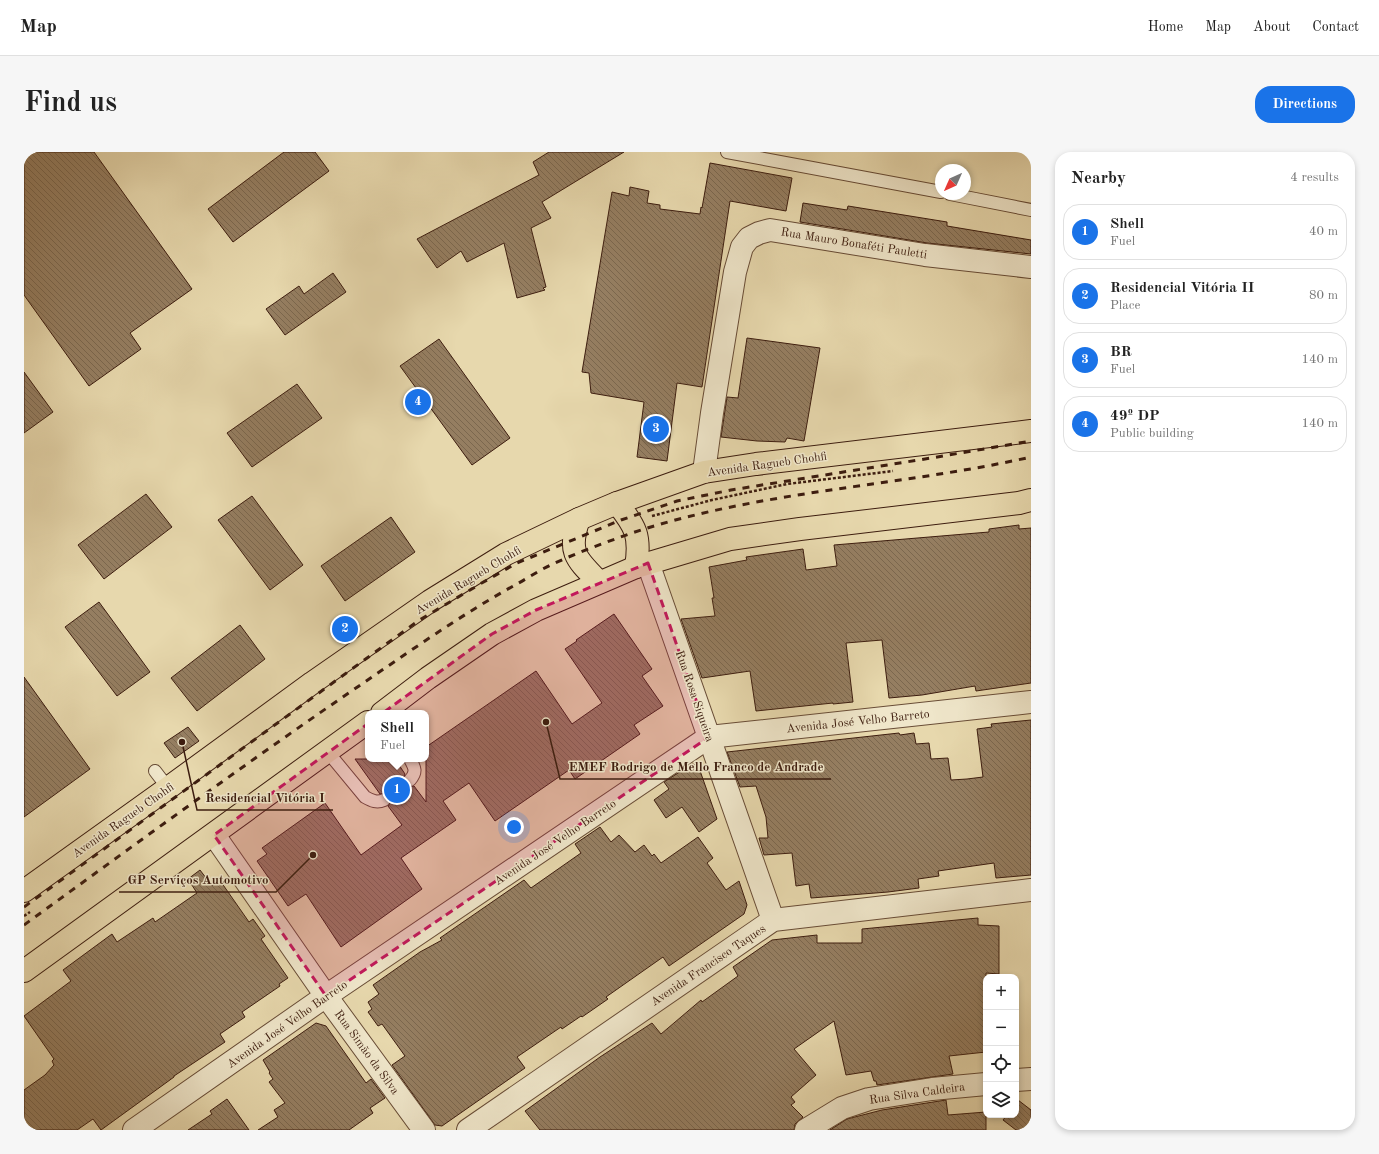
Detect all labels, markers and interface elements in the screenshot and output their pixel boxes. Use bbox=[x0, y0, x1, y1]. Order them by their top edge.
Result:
text: Map bbox=[20, 18, 57, 37]
text: Home bbox=[1148, 20, 1183, 34]
text: Map bbox=[1205, 20, 1231, 34]
text: About bbox=[1253, 20, 1290, 34]
text: Contact bbox=[1312, 20, 1359, 34]
button: Directions bbox=[1255, 86, 1355, 123]
text: Find us bbox=[24, 90, 117, 118]
north arrow bbox=[935, 164, 971, 200]
text: Nearby bbox=[1071, 170, 1126, 187]
text: 4 results bbox=[1290, 171, 1339, 184]
text: Shell bbox=[1110, 217, 1144, 232]
text: 1 bbox=[1081, 225, 1089, 238]
text: 40 m bbox=[1309, 225, 1338, 238]
street label: Rua Mauro Bonaféti Pauletti bbox=[780, 226, 928, 262]
text: Fuel bbox=[1110, 235, 1135, 248]
text: Residencial Vitória II bbox=[1110, 281, 1254, 296]
text: 2 bbox=[1081, 289, 1089, 302]
text: 80 m bbox=[1309, 289, 1338, 302]
text: Place bbox=[1110, 299, 1140, 312]
text: BR bbox=[1110, 345, 1132, 360]
text: 3 bbox=[1081, 353, 1089, 366]
text: 140 m bbox=[1301, 353, 1338, 366]
text: Fuel bbox=[1110, 363, 1135, 376]
pin: 4 bbox=[405, 387, 431, 417]
text: 49º DP bbox=[1110, 409, 1160, 424]
pin: 3 bbox=[643, 414, 669, 444]
text: 4 bbox=[1081, 417, 1089, 430]
text: 140 m bbox=[1301, 417, 1338, 430]
text: Public building bbox=[1110, 427, 1194, 440]
street label: Avenida Ragueb Chohfi bbox=[706, 451, 828, 479]
street label: Avenida Ragueb Chohfi bbox=[414, 545, 523, 617]
pin: 2 bbox=[332, 614, 358, 644]
street label: Rua Rosa Siqueira bbox=[673, 649, 715, 744]
street label: Avenida José Velho Barreto bbox=[786, 709, 930, 735]
popup bbox=[365, 710, 429, 762]
text: Shell bbox=[380, 721, 414, 736]
text: Fuel bbox=[380, 739, 405, 752]
callout: EMEF Rodrigo de Mello Franco de Andrade bbox=[560, 754, 831, 779]
text: EMEF Rodrigo de Mello Franco de Andrade bbox=[568, 761, 824, 774]
pin: 1 bbox=[384, 775, 410, 805]
street label: Avenida Ragueb Chohfi bbox=[71, 781, 177, 860]
callout: Residencial Vitória I bbox=[197, 785, 333, 810]
text: Residencial Vitória I bbox=[205, 792, 325, 805]
street label: Avenida José Velho Barreto bbox=[493, 798, 619, 888]
your location bbox=[504, 817, 524, 837]
callout: GP Serviços Automotivo bbox=[119, 867, 276, 892]
text: GP Serviços Automotivo bbox=[127, 874, 269, 887]
street label: Avenida Francisco Taques bbox=[649, 923, 768, 1009]
map controls bbox=[983, 974, 1019, 1118]
button: + bbox=[983, 974, 1019, 1010]
street label: Avenida José Velho Barreto bbox=[225, 979, 350, 1071]
street label: Rua Simão da Silva bbox=[332, 1008, 401, 1097]
button: − bbox=[983, 1010, 1019, 1046]
button: locate bbox=[983, 1046, 1019, 1082]
street label: Rua Silva Caldeira bbox=[868, 1081, 966, 1107]
button: layers bbox=[983, 1082, 1019, 1118]

